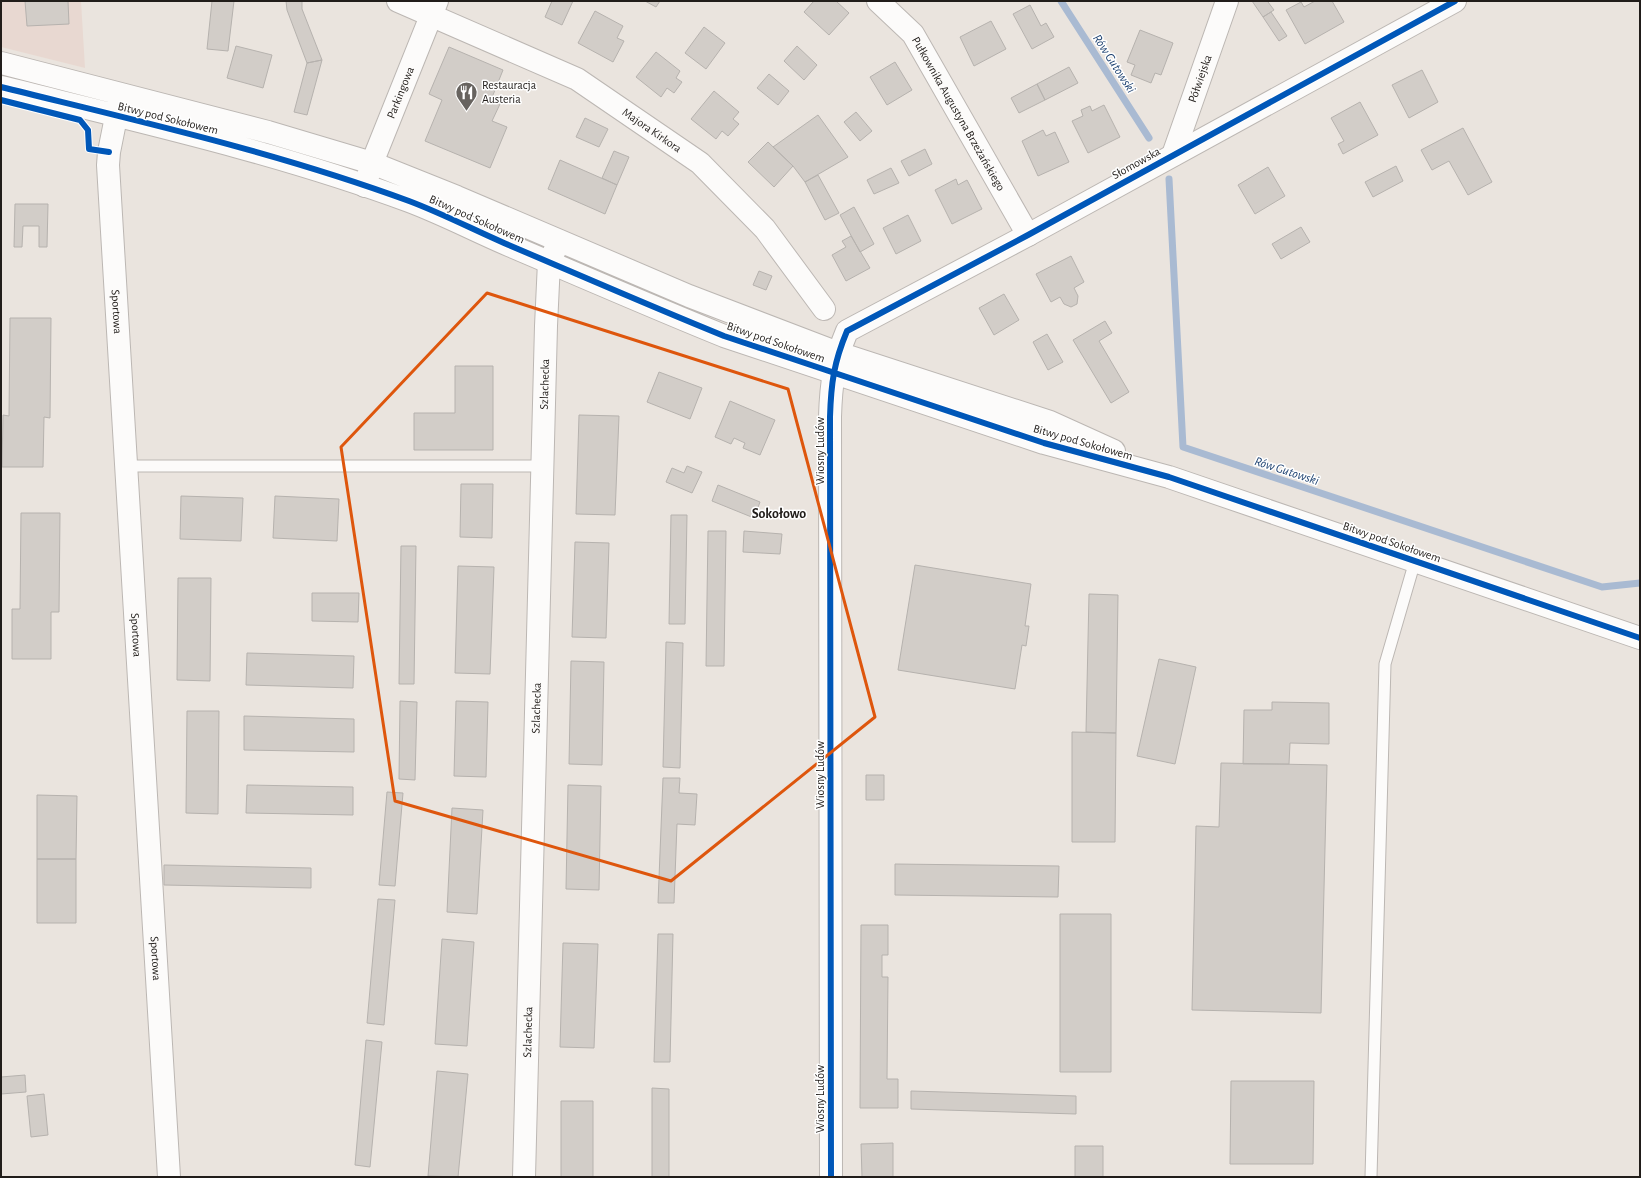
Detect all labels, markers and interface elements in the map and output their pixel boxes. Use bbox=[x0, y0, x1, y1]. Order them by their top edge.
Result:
water label: Rów Gutowski bbox=[1090, 32, 1137, 96]
street label: Pułkownika Augustyna Brzeżańskiego bbox=[910, 35, 1007, 193]
street label: Półwiejska bbox=[1186, 53, 1214, 104]
street label: Parkingowa bbox=[384, 64, 416, 120]
restaurant icon: Restauracja Austeria bbox=[453, 79, 479, 112]
place label: Restauracja Austeria bbox=[482, 79, 537, 105]
street label: Bitwy pod Sokołowem bbox=[116, 100, 219, 137]
street label: Majora Kirkora bbox=[620, 106, 684, 155]
street label: Słomowska bbox=[1110, 145, 1163, 181]
street label: Bitwy pod Sokołowem bbox=[427, 193, 526, 246]
street label: Sportowa bbox=[110, 289, 124, 335]
street label: Bitwy pod Sokołowem bbox=[725, 320, 827, 365]
street label: Szlachecka bbox=[538, 358, 551, 410]
street label: Wiosny Ludów bbox=[814, 417, 827, 485]
street label: Bitwy pod Sokołowem bbox=[1032, 422, 1134, 463]
water label: Rów Gutowski bbox=[1253, 455, 1320, 488]
district label: Sokołowo bbox=[752, 507, 806, 521]
street label: Bitwy pod Sokołowem bbox=[1341, 520, 1443, 565]
street label: Sportowa bbox=[129, 613, 144, 658]
street label: Szlachecka bbox=[529, 682, 543, 734]
street label: Wiosny Ludów bbox=[814, 741, 827, 809]
street label: Sportowa bbox=[149, 936, 163, 981]
street label: Szlachecka bbox=[521, 1006, 534, 1058]
street label: Wiosny Ludów bbox=[814, 1065, 827, 1133]

